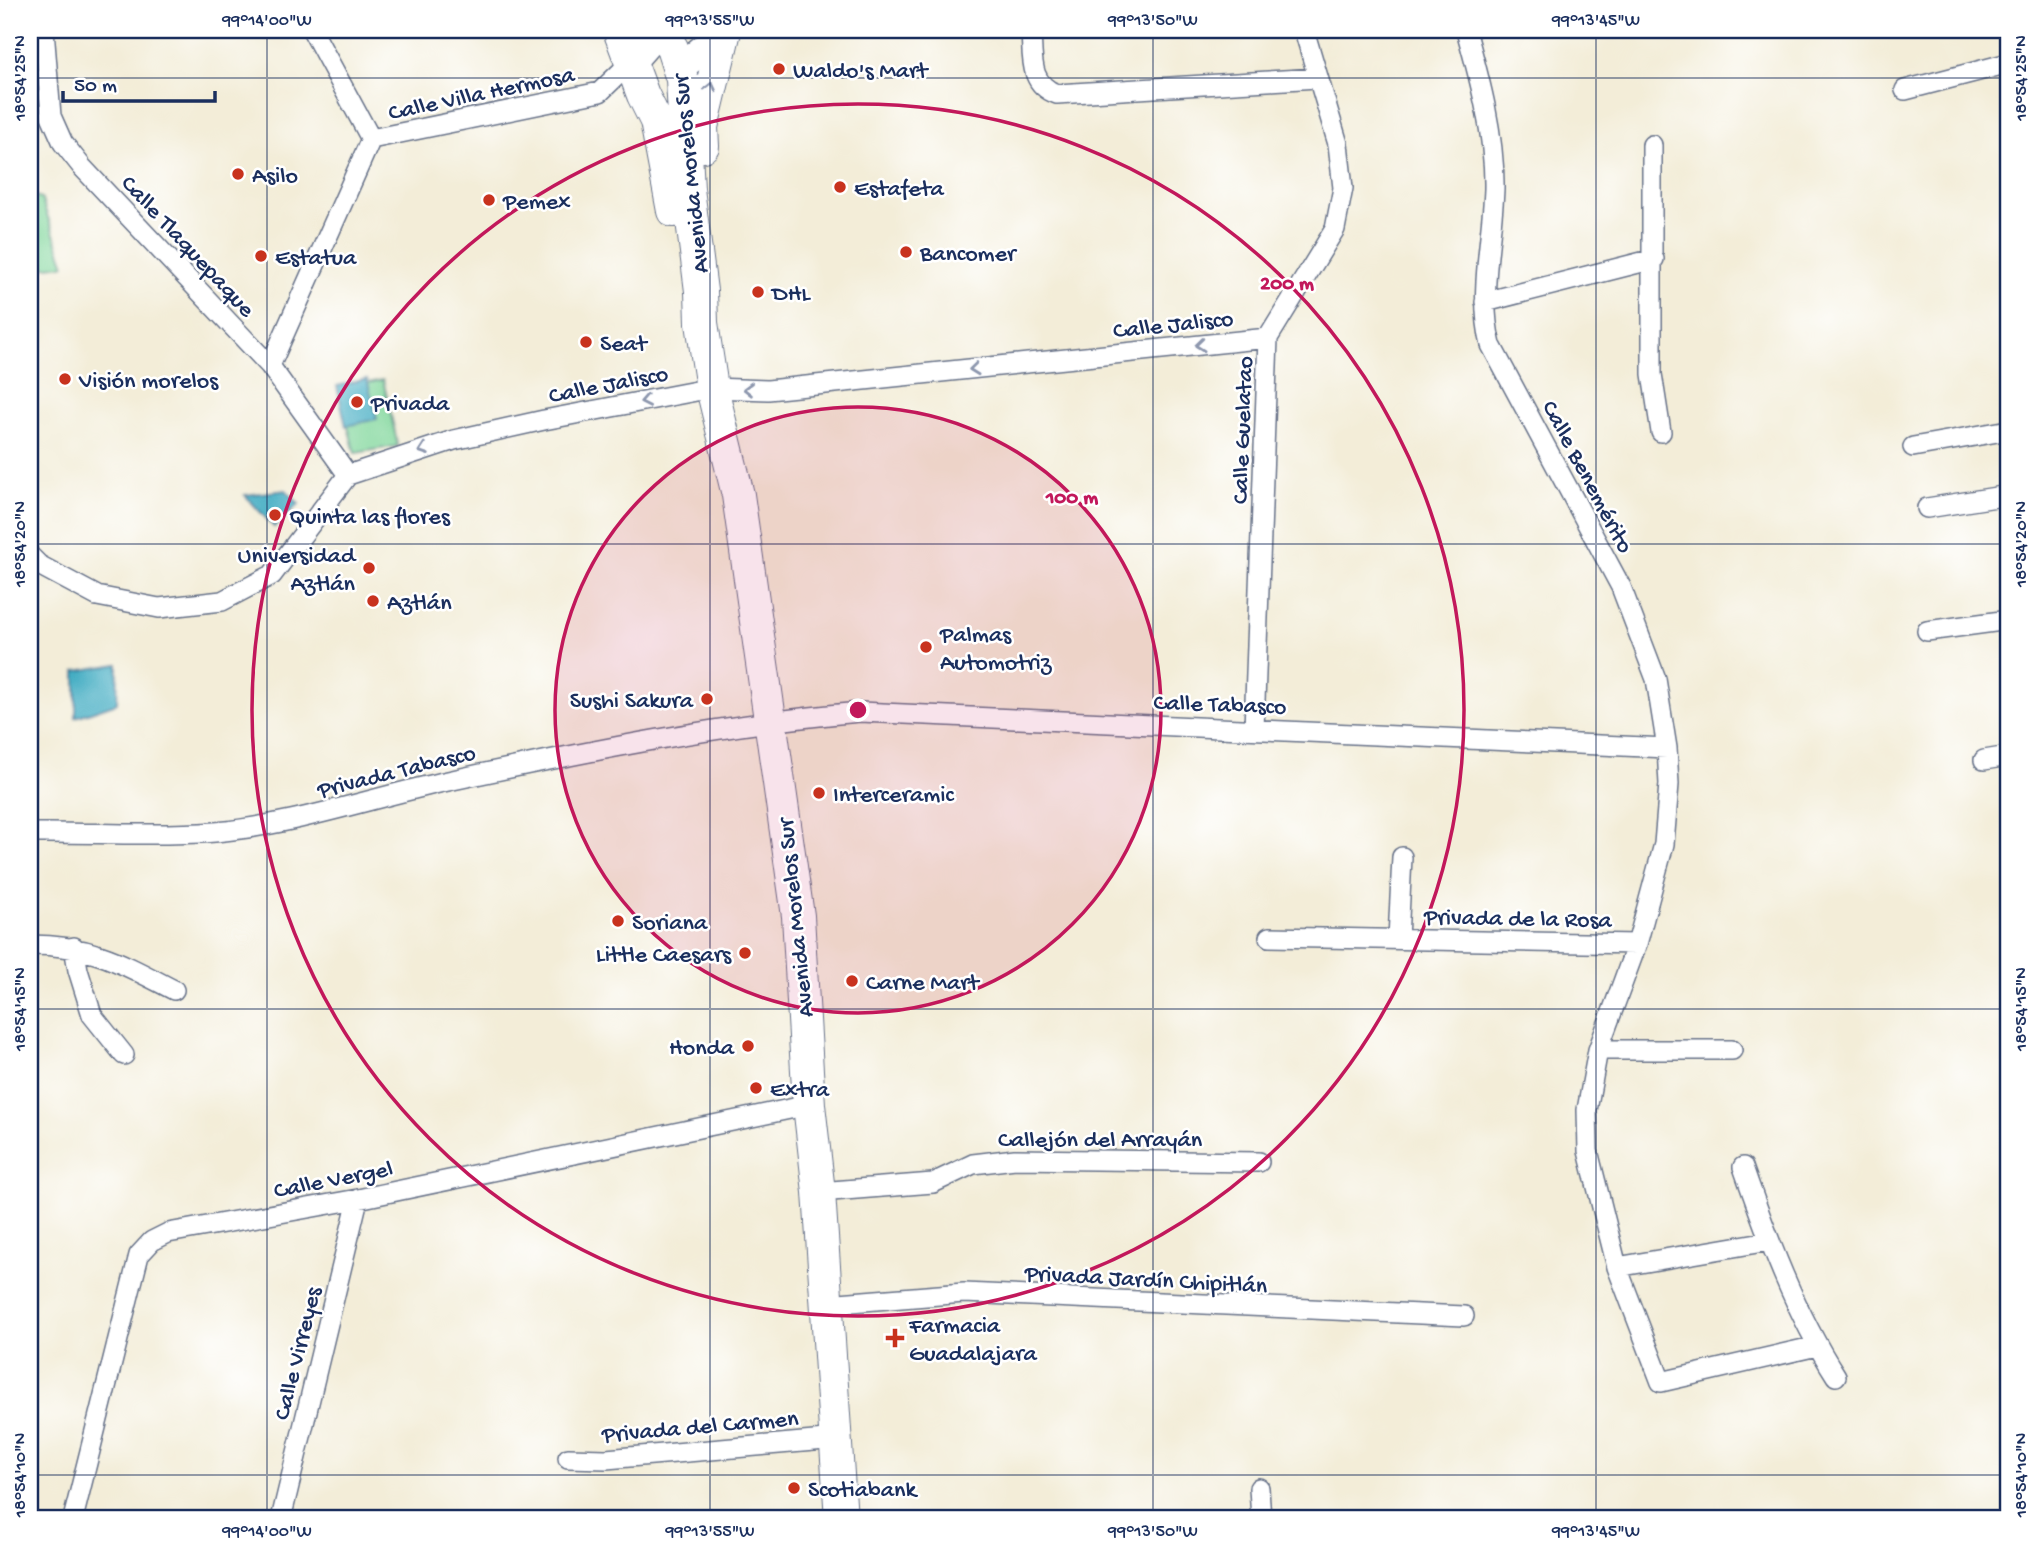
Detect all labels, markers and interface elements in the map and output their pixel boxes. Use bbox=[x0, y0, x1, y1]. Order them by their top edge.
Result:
text: 99°14'00"W bbox=[221, 11, 312, 32]
text: 99°13'55"W bbox=[664, 11, 755, 32]
text: 99°13'50"W bbox=[1107, 11, 1198, 32]
text: 99°13'45"W bbox=[1551, 11, 1640, 32]
text: 18°54'25"N bbox=[11, 35, 32, 122]
text: 18°54'25"N bbox=[2012, 35, 2033, 122]
place label: Waldo's Mart bbox=[793, 58, 930, 87]
scale bar bbox=[63, 60, 215, 104]
street label: Calle Villa Hermosa bbox=[386, 61, 578, 129]
marker: Waldo's Mart bbox=[771, 61, 787, 77]
street label: Avenida Morelos Sur bbox=[667, 70, 717, 275]
text: 50 m bbox=[74, 75, 117, 100]
one-way arrow bbox=[702, 81, 717, 93]
place label: Asilo bbox=[252, 163, 298, 192]
marker: Asilo bbox=[230, 166, 246, 182]
street label: Calle Tlaquepaque bbox=[113, 170, 260, 325]
place label: Estafeta bbox=[854, 176, 944, 205]
marker: Estafeta bbox=[832, 179, 848, 195]
place label: Pemex bbox=[502, 189, 571, 218]
marker: Pemex bbox=[481, 192, 497, 208]
place label: Bancomer bbox=[919, 241, 1018, 270]
marker: Bancomer bbox=[898, 244, 914, 260]
place label: Estatua bbox=[275, 245, 357, 274]
marker: Estatua bbox=[253, 248, 269, 264]
text: 200 m bbox=[1260, 273, 1314, 298]
place label: DHL bbox=[770, 281, 811, 310]
marker: DHL bbox=[750, 284, 766, 300]
street label: Calle Jalisco bbox=[1112, 306, 1235, 347]
place label: Seat bbox=[600, 331, 649, 360]
marker: Seat bbox=[578, 334, 594, 350]
one-way arrow bbox=[1195, 338, 1206, 353]
street label: Calle Guelatao bbox=[1227, 356, 1262, 505]
street label: Calle Jalisco bbox=[547, 361, 671, 412]
one-way arrow bbox=[968, 361, 980, 376]
place label: Visión morelos bbox=[78, 368, 219, 397]
marker: Visión morelos bbox=[57, 371, 73, 387]
one-way arrow bbox=[742, 381, 752, 397]
place label: Privada bbox=[370, 391, 450, 420]
one-way arrow bbox=[639, 393, 651, 408]
marker: Privada bbox=[349, 394, 365, 410]
street label: Calle Benemérito bbox=[1533, 396, 1638, 559]
one-way arrow bbox=[418, 442, 430, 456]
text: 100 m bbox=[1045, 487, 1098, 512]
text: 18°54'20"N bbox=[11, 501, 32, 588]
text: 18°54'20"N bbox=[2012, 501, 2033, 588]
place label: Quinta las flores bbox=[289, 504, 451, 533]
marker: Quinta las flores bbox=[267, 507, 283, 523]
place label: Universidad Aztlán bbox=[238, 543, 357, 600]
marker: Universidad Aztlán bbox=[361, 560, 377, 576]
place label: Aztlán bbox=[387, 590, 452, 619]
marker: Aztlán bbox=[365, 593, 381, 609]
place label: Palmas Automotriz bbox=[939, 622, 1053, 679]
marker: Palmas Automotriz bbox=[918, 639, 934, 655]
place label: Sushi Sakura bbox=[570, 688, 694, 717]
street label: Calle Tabasco bbox=[1153, 690, 1287, 723]
marker: Sushi Sakura bbox=[699, 691, 715, 707]
centre of rings bbox=[846, 698, 870, 722]
street label: Privada Tabasco bbox=[314, 740, 479, 807]
place label: Interceramic bbox=[833, 782, 954, 811]
marker: Interceramic bbox=[811, 785, 827, 801]
street label: Avenida Morelos Sur bbox=[772, 814, 822, 1019]
street label: Privada de la Rosa bbox=[1423, 904, 1613, 937]
place label: Soriana bbox=[632, 910, 708, 939]
marker: Soriana bbox=[610, 913, 626, 929]
place label: Little Caesars bbox=[596, 942, 732, 971]
marker: Little Caesars bbox=[737, 945, 753, 961]
text: 18°54'15"N bbox=[11, 967, 32, 1052]
text: 18°54'15"N bbox=[2012, 967, 2033, 1052]
place label: Carne Mart bbox=[866, 970, 981, 999]
marker: Carne Mart bbox=[844, 973, 860, 989]
place label: Honda bbox=[669, 1035, 735, 1064]
marker: Honda bbox=[740, 1038, 756, 1054]
place label: Extra bbox=[770, 1077, 830, 1106]
marker: Extra bbox=[748, 1080, 764, 1096]
street label: Callejón del Arrayán bbox=[998, 1127, 1203, 1156]
street label: Calle Vergel bbox=[272, 1156, 396, 1207]
street label: Privada Jardín Chipitlán bbox=[1023, 1261, 1268, 1302]
street label: Calle Virreyes bbox=[269, 1283, 330, 1423]
place label: Farmacia Guadalajara bbox=[908, 1313, 1038, 1370]
marker: Farmacia Guadalajara bbox=[887, 1330, 903, 1346]
street label: Privada del Carmen bbox=[600, 1405, 800, 1452]
text: 18°54'10"N bbox=[11, 1433, 32, 1518]
text: 18°54'10"N bbox=[2012, 1433, 2033, 1518]
place label: Scotiabank bbox=[808, 1477, 918, 1506]
marker: Scotiabank bbox=[786, 1480, 802, 1496]
text: 99°14'00"W bbox=[221, 1522, 312, 1543]
text: 99°13'55"W bbox=[664, 1522, 755, 1543]
text: 99°13'50"W bbox=[1107, 1522, 1198, 1543]
text: 99°13'45"W bbox=[1551, 1522, 1640, 1543]

